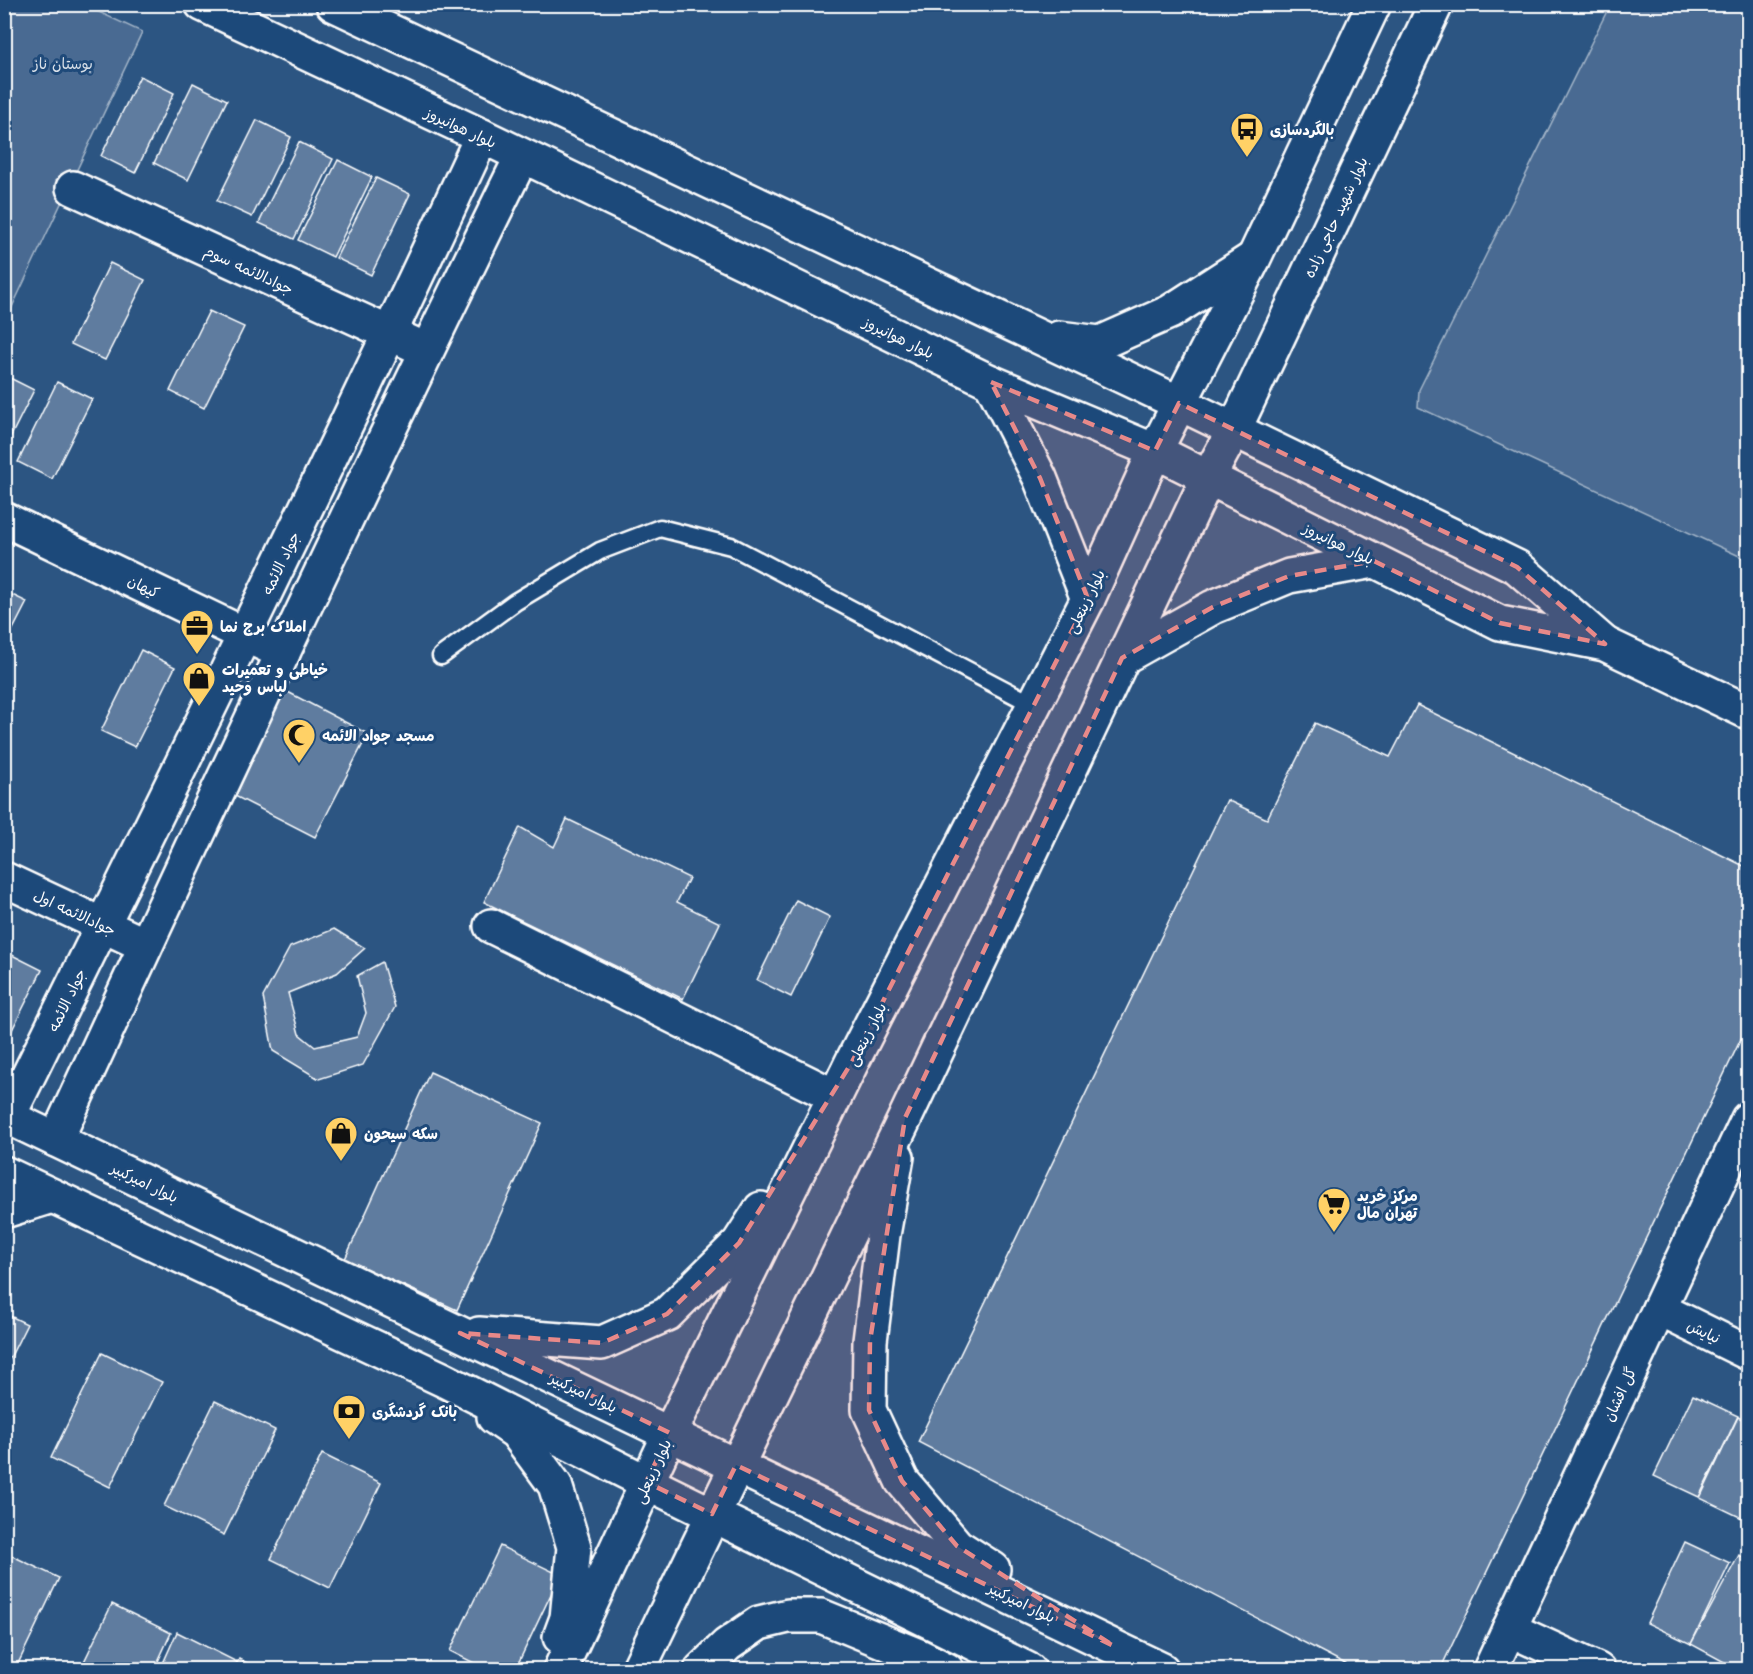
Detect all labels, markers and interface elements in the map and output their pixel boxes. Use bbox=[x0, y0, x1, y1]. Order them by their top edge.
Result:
park label: بوستان ناز bbox=[32, 53, 93, 73]
street label: بلوار هوانیروز bbox=[421, 101, 500, 152]
bus stop icon: بالگردسازی bbox=[1229, 111, 1265, 158]
place label: بالگردسازی bbox=[1270, 119, 1334, 139]
street label: بلوار شهید حاجی زاده bbox=[1298, 153, 1373, 281]
street label: جوادالائمه سوم bbox=[200, 240, 297, 301]
street label: بلوار هوانیروز bbox=[859, 311, 938, 363]
street label: بلوار هوانیروز bbox=[1299, 517, 1378, 569]
street label: جواد الائمه bbox=[256, 528, 304, 598]
street label: بلوار زینعلی bbox=[1061, 566, 1110, 637]
street label: کیهان bbox=[125, 570, 163, 602]
office icon: املاک برج نما bbox=[179, 608, 215, 655]
place label: املاک برج نما bbox=[220, 616, 306, 636]
place label: خیاطی و تعمیرات لباس وحید bbox=[222, 659, 328, 696]
shop icon: خیاطی و تعمیرات لباس وحید bbox=[181, 660, 217, 707]
mosque icon: مسجد جواد الائمه bbox=[281, 717, 317, 764]
place label: مسجد جواد الائمه bbox=[322, 725, 434, 746]
street label: جوادالائمه اول bbox=[31, 884, 119, 940]
street label: جواد الائمه bbox=[42, 965, 90, 1035]
street label: بلوار زینعلی bbox=[841, 999, 891, 1070]
shop icon: سکه سیحون bbox=[323, 1115, 359, 1162]
place label: سکه سیحون bbox=[364, 1123, 438, 1144]
street label: بلوار امیرکبیر bbox=[106, 1156, 182, 1207]
place label: مرکز خرید تهران مال bbox=[1357, 1185, 1418, 1222]
supermarket icon: مرکز خرید تهران مال bbox=[1316, 1186, 1352, 1233]
street label: نیایش bbox=[1684, 1314, 1724, 1348]
street label: گل افشان bbox=[1598, 1363, 1640, 1425]
street label: بلوار امیرکبیر bbox=[545, 1366, 621, 1417]
bank icon: بانک گردشگری bbox=[331, 1393, 367, 1440]
place label: بانک گردشگری bbox=[372, 1401, 457, 1421]
street label: بلوار زینعلی bbox=[628, 1436, 676, 1507]
street label: بلوار امیرکبیر bbox=[983, 1576, 1059, 1627]

